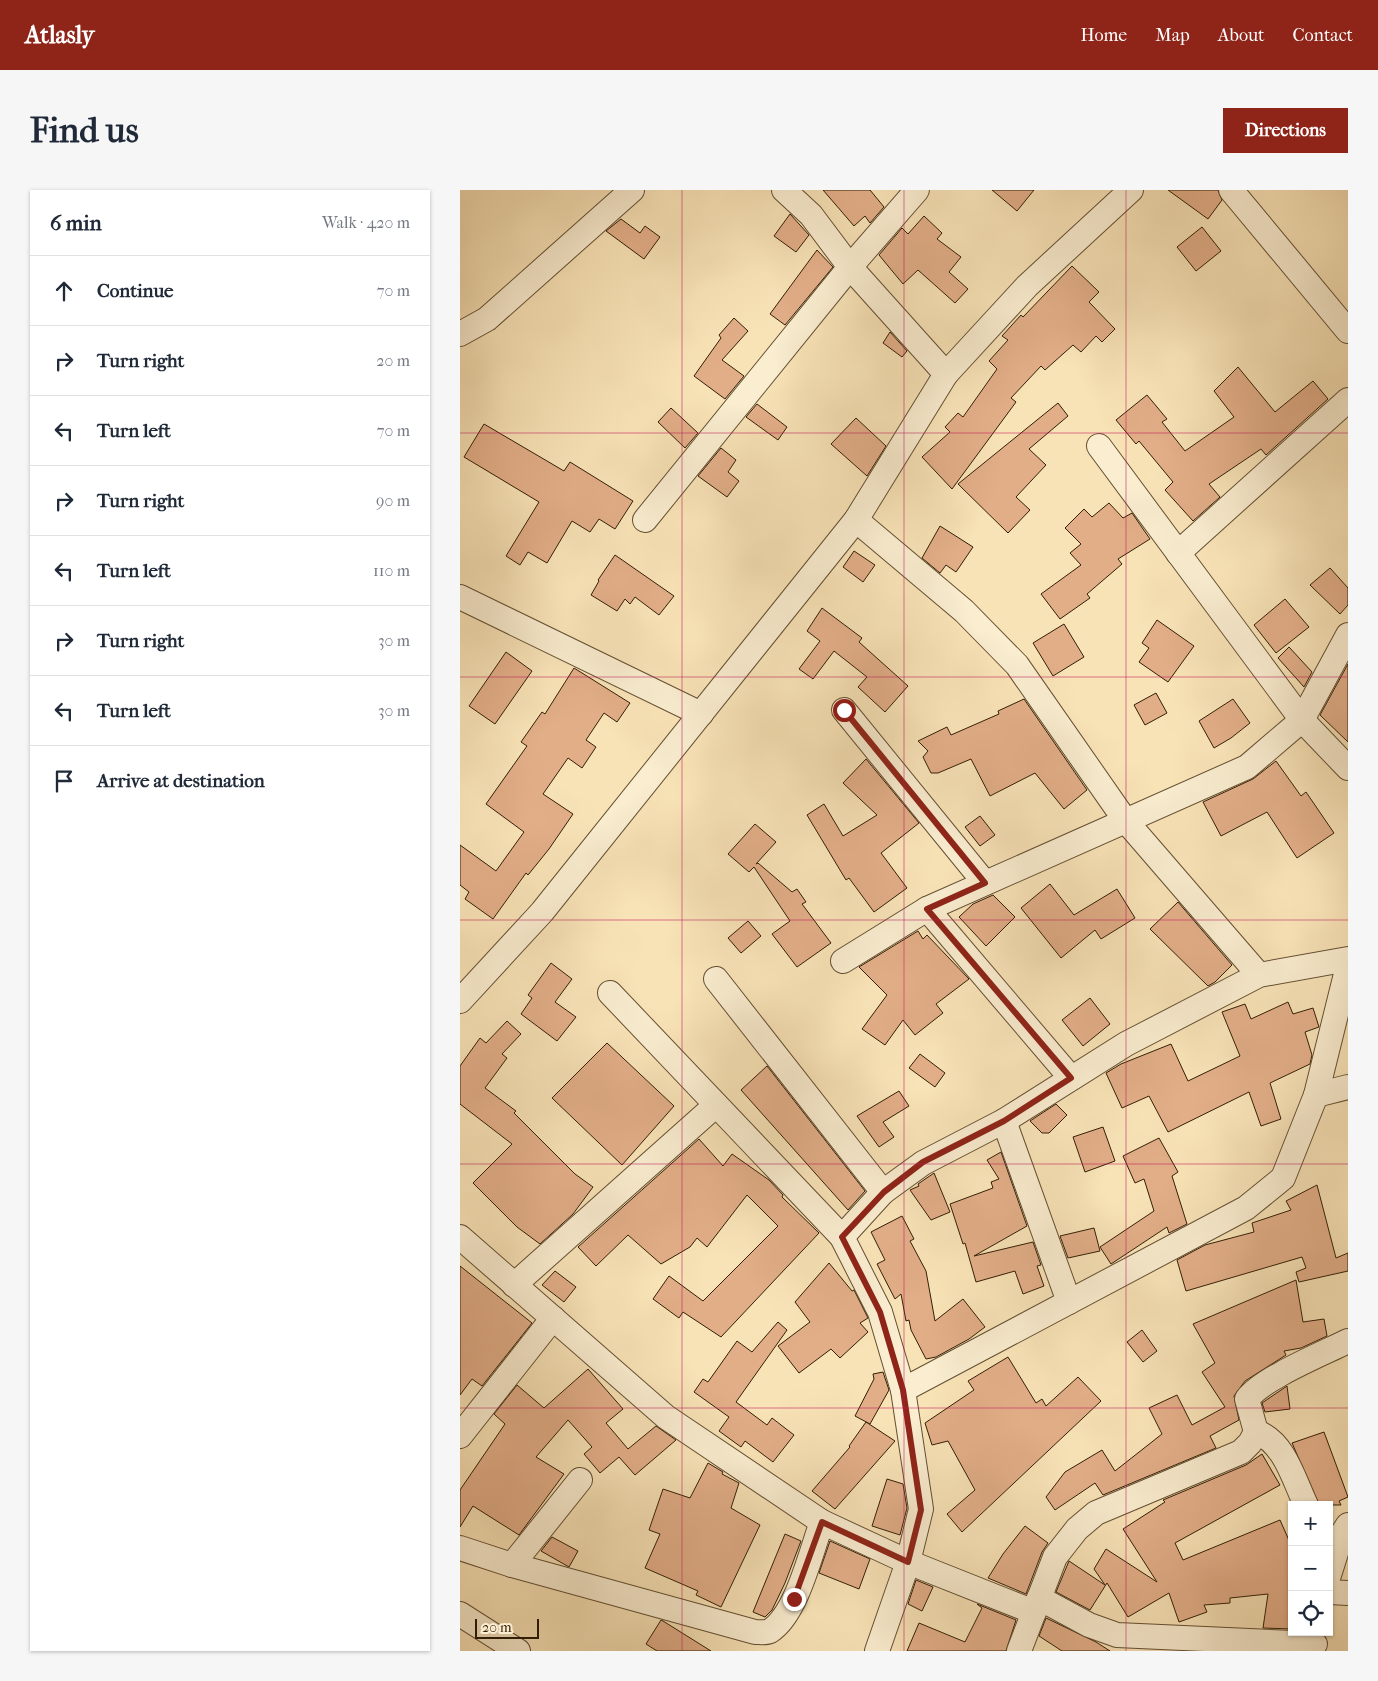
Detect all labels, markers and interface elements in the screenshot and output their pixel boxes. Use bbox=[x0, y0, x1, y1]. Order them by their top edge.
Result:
text: Atlasly bbox=[25, 21, 94, 49]
text: Home bbox=[1080, 25, 1127, 46]
text: Map bbox=[1155, 25, 1190, 46]
text: About bbox=[1218, 25, 1264, 46]
text: Contact bbox=[1292, 25, 1353, 46]
button: Directions bbox=[1223, 108, 1348, 153]
text: Find us bbox=[30, 110, 139, 151]
text: 6 min bbox=[50, 211, 102, 235]
text: Walk · 420 m bbox=[322, 213, 410, 232]
icon: ahead bbox=[50, 277, 78, 305]
text: Continue bbox=[97, 280, 173, 302]
text: 70 m bbox=[377, 281, 410, 300]
icon: right bbox=[50, 347, 78, 375]
text: Turn right bbox=[97, 350, 184, 372]
text: 20 m bbox=[376, 351, 410, 370]
icon: left bbox=[50, 417, 78, 445]
text: Turn left bbox=[97, 420, 171, 442]
text: 70 m bbox=[377, 421, 410, 440]
icon: right bbox=[50, 487, 78, 515]
text: Turn right bbox=[97, 490, 184, 512]
text: 90 m bbox=[376, 491, 410, 510]
icon: left bbox=[50, 557, 78, 585]
text: Turn left bbox=[97, 560, 171, 582]
text: 110 m bbox=[373, 561, 410, 580]
icon: right bbox=[50, 627, 78, 655]
text: Turn right bbox=[97, 630, 184, 652]
text: 30 m bbox=[378, 631, 410, 650]
icon: left bbox=[50, 697, 78, 725]
route start bbox=[833, 699, 856, 722]
text: Turn left bbox=[97, 700, 171, 722]
text: 30 m bbox=[378, 701, 410, 720]
icon: arrive bbox=[50, 767, 78, 795]
text: Arrive at destination bbox=[97, 770, 265, 792]
map controls bbox=[1288, 1501, 1333, 1636]
button: + bbox=[1288, 1501, 1333, 1546]
button: − bbox=[1288, 1546, 1333, 1591]
route end bbox=[783, 1588, 806, 1611]
button: locate bbox=[1288, 1591, 1333, 1636]
scale bar bbox=[475, 1616, 539, 1639]
text: 20 m bbox=[482, 1619, 512, 1636]

